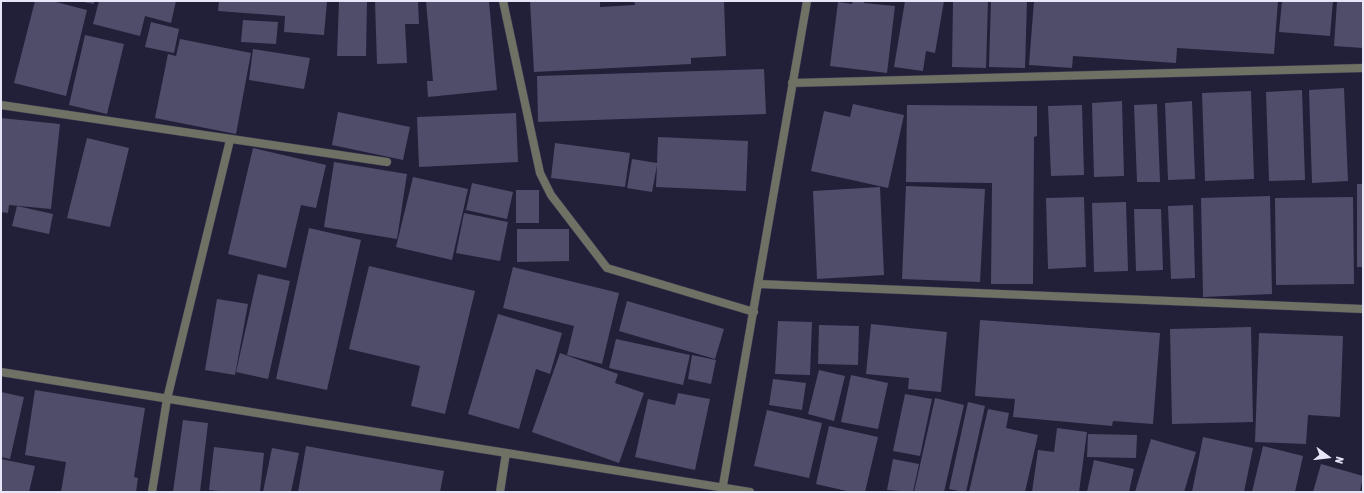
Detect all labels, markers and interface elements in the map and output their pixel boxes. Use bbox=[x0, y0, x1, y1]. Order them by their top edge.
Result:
north arrow bbox=[1308, 437, 1348, 477]
text: N bbox=[1333, 455, 1346, 465]

